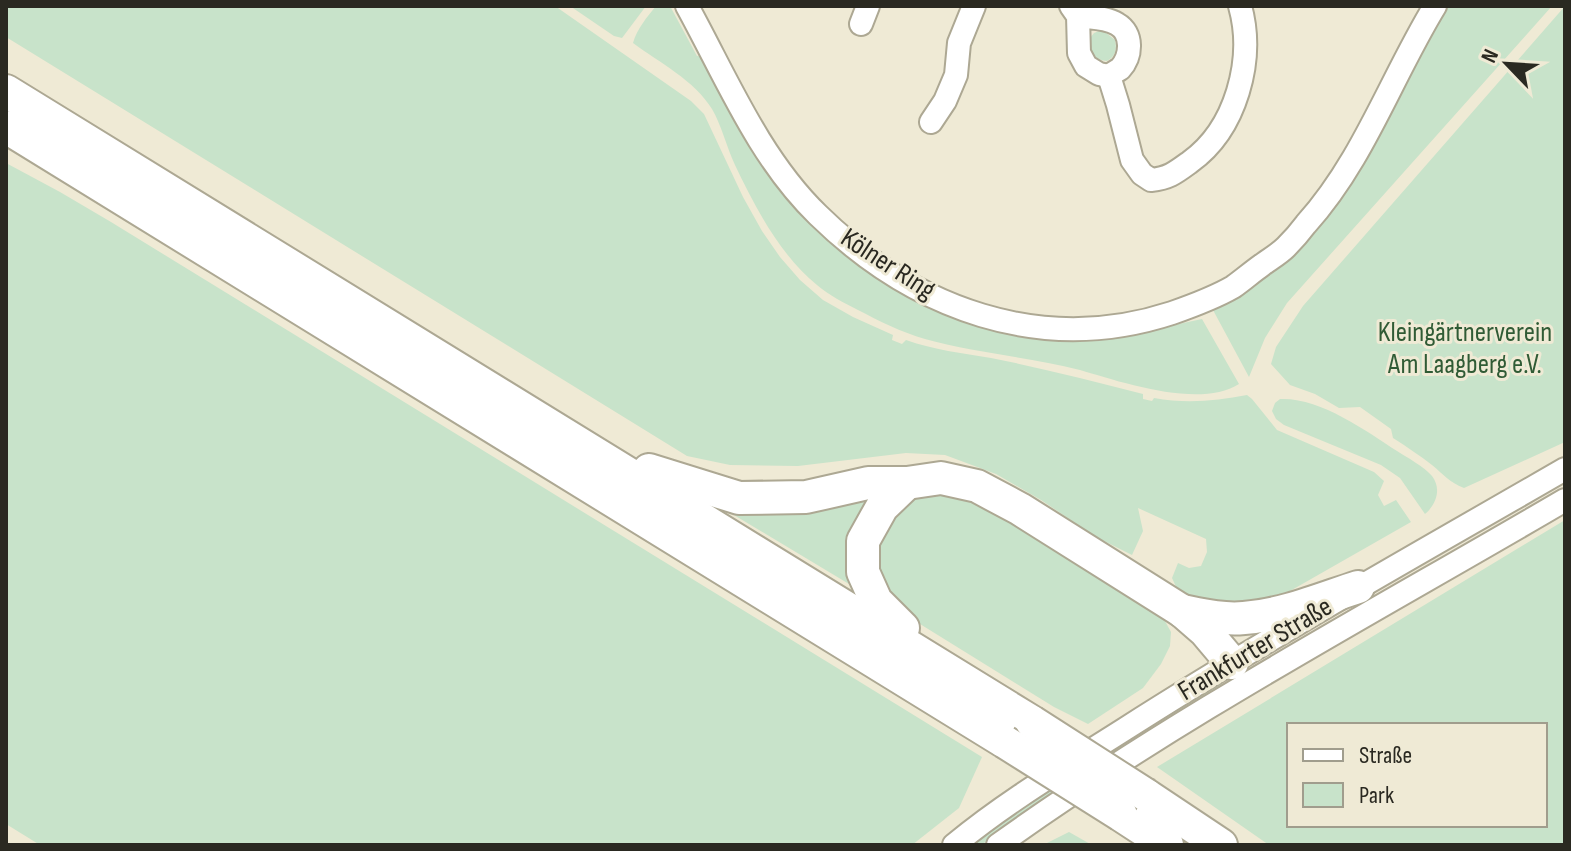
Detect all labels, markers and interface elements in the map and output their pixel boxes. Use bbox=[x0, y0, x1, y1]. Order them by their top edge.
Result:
north arrow bbox=[1467, 24, 1547, 104]
text: N bbox=[1476, 45, 1505, 67]
street label: Kölner Ring bbox=[835, 221, 941, 307]
park label: Kleingärtnerverein Am Laagberg e.V. bbox=[1378, 316, 1552, 381]
street label: Frankfurter Straße bbox=[1172, 590, 1338, 708]
legend bbox=[1287, 723, 1547, 827]
text: Straße bbox=[1359, 741, 1412, 770]
text: Park bbox=[1359, 781, 1394, 810]

